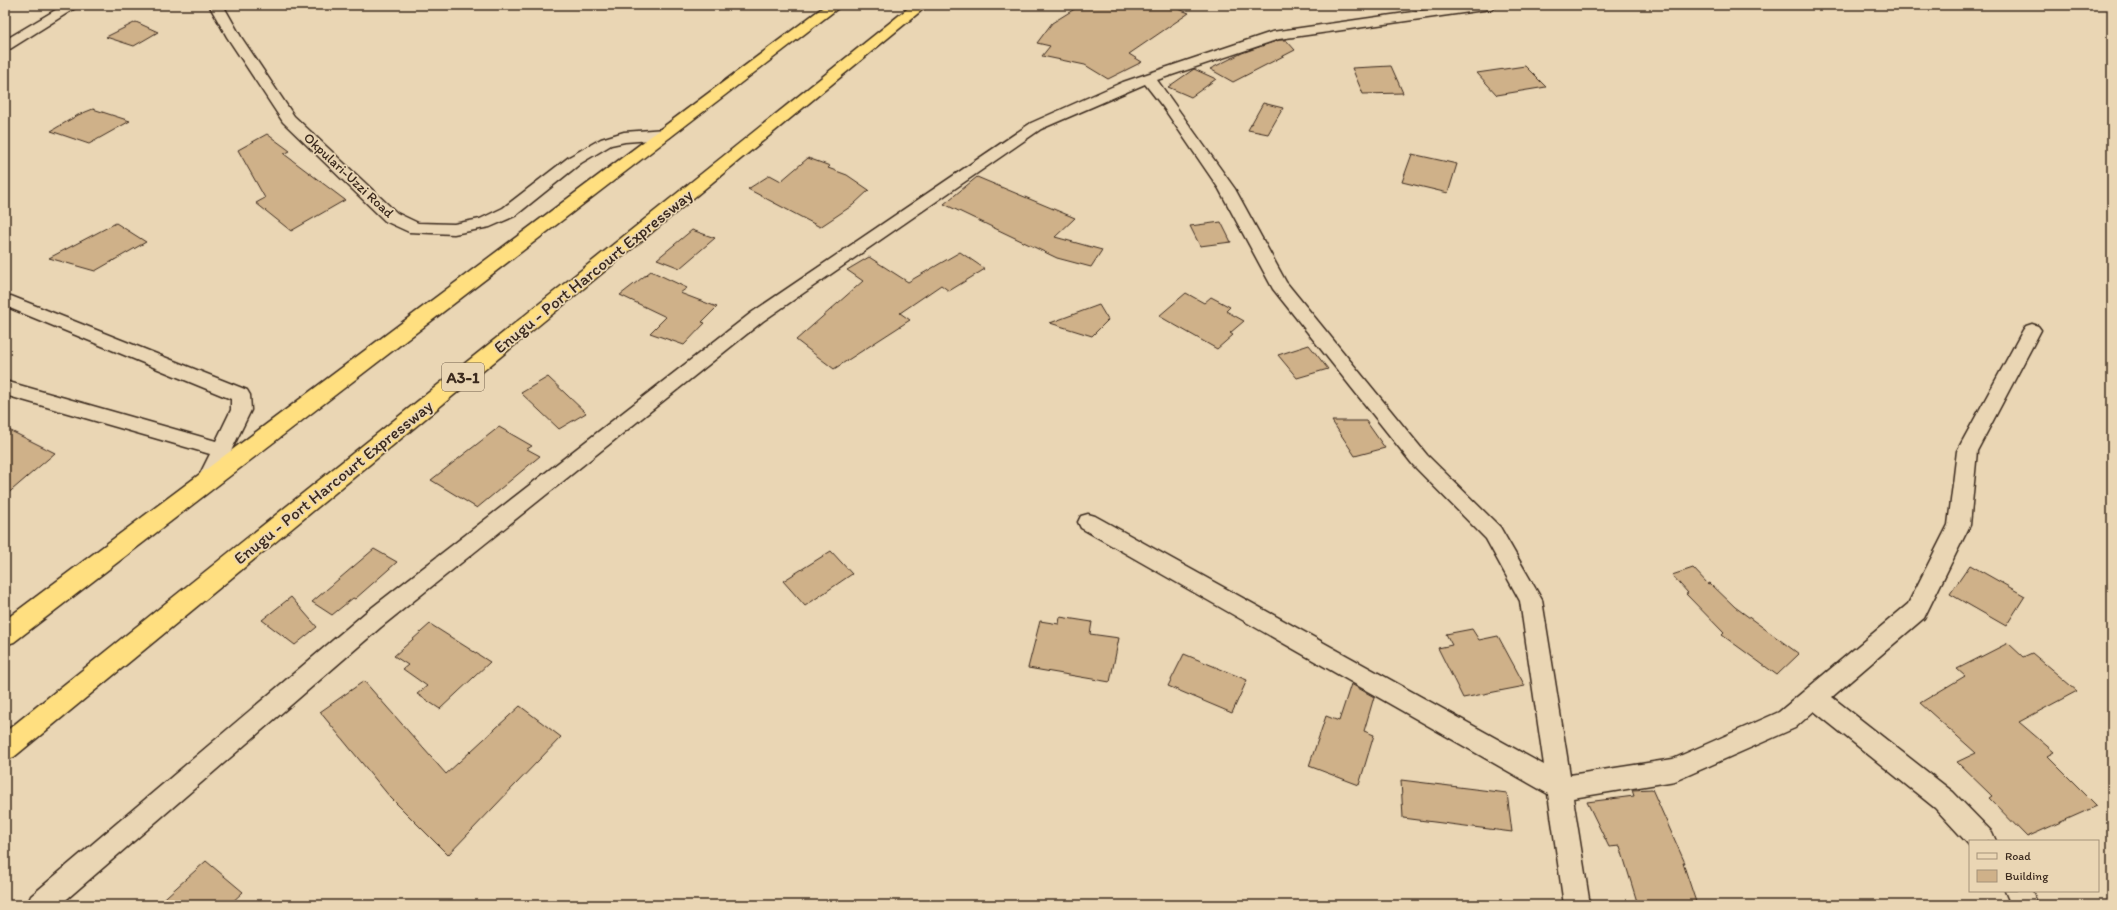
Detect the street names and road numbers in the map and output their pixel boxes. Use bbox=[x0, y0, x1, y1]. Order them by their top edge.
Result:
street label: Okpulari-Uzzi Road bbox=[300, 129, 397, 222]
street label: Enugu - Port Harcourt Expressway bbox=[490, 185, 696, 357]
road number: A3-1 bbox=[442, 363, 484, 391]
street label: Enugu - Port Harcourt Expressway bbox=[230, 396, 436, 568]

